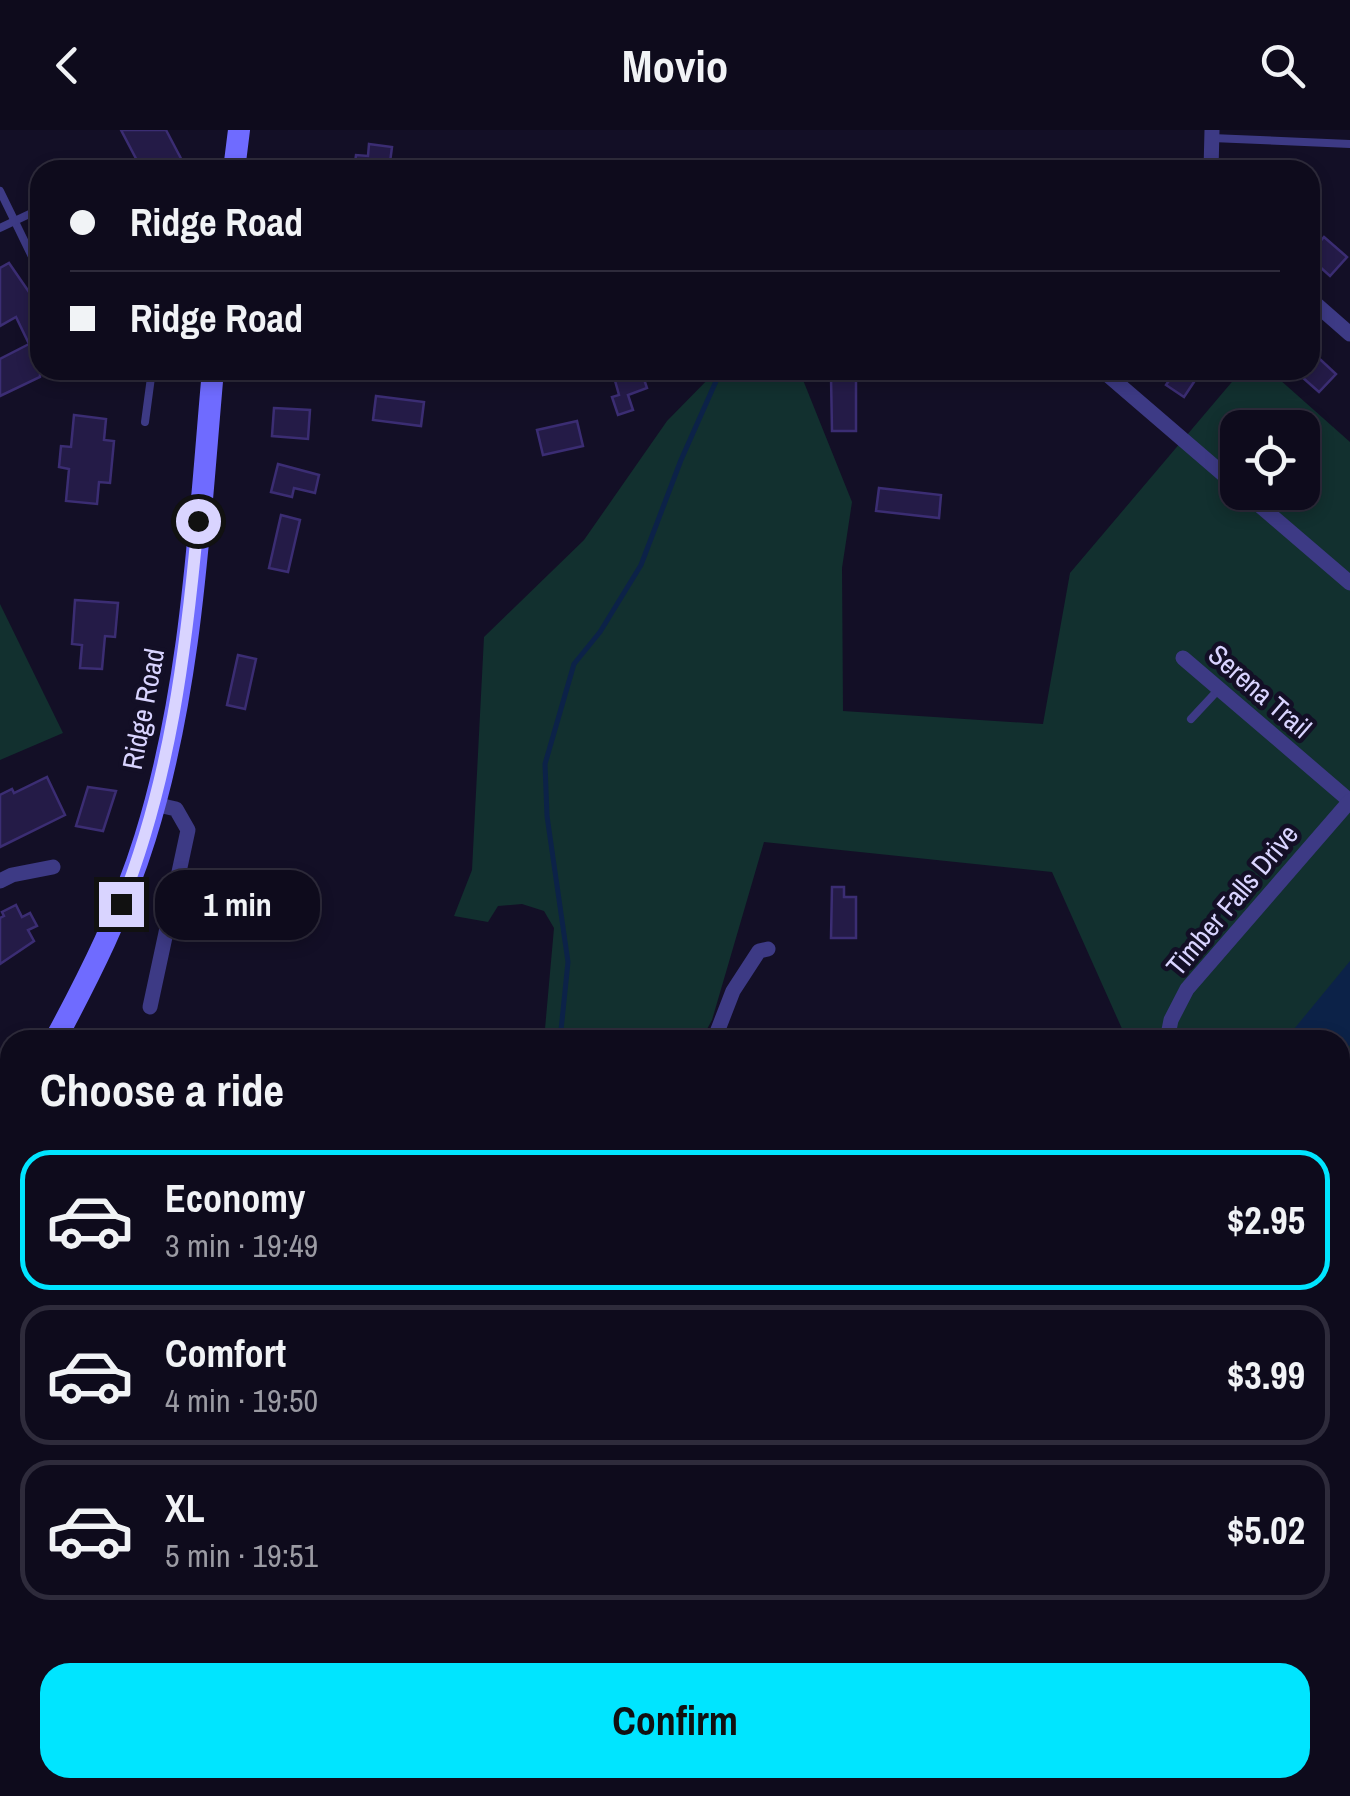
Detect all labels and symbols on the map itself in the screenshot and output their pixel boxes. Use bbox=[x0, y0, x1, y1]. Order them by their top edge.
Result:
route start bbox=[176, 499, 221, 544]
street label: Serena Trail bbox=[1200, 636, 1320, 746]
street label: Ridge Road bbox=[113, 645, 173, 773]
street label: Timber Falls Drive bbox=[1157, 816, 1307, 984]
callout: 1 min bbox=[156, 869, 321, 939]
route end bbox=[99, 882, 144, 927]

